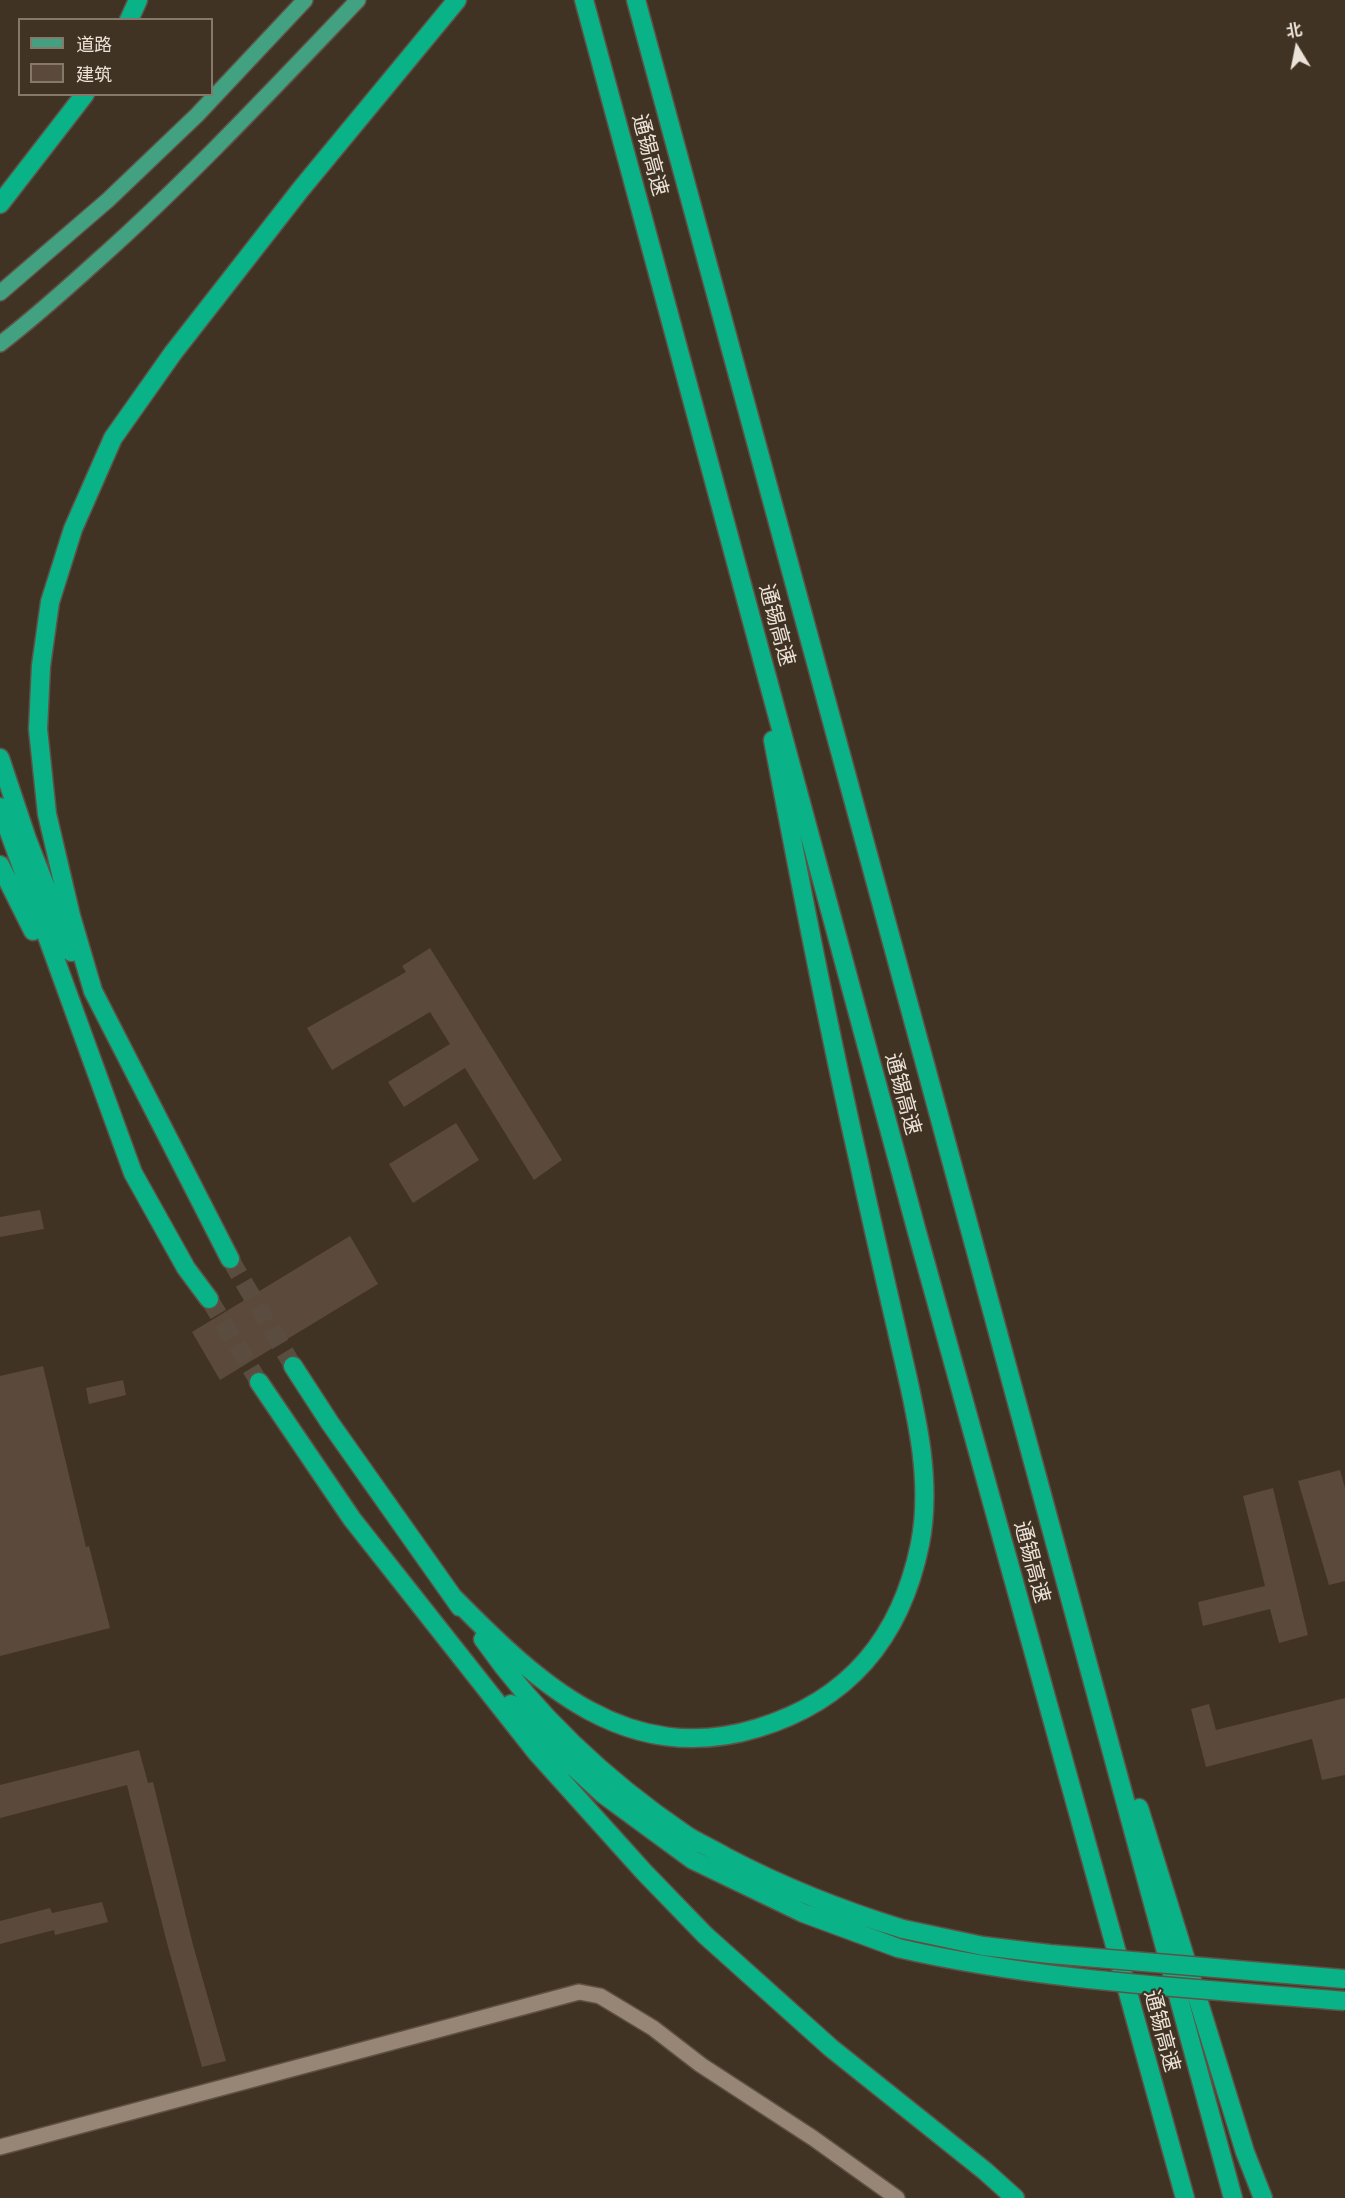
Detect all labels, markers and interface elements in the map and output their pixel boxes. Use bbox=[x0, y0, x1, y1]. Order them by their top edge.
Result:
legend bbox=[18, 18, 213, 96]
north arrow bbox=[1267, 18, 1327, 78]
text: 北 bbox=[1284, 19, 1303, 41]
text: 道路 bbox=[76, 33, 112, 55]
text: 建筑 bbox=[76, 63, 112, 85]
street label: 通锡高速 bbox=[627, 111, 673, 199]
street label: 通锡高速 bbox=[754, 581, 800, 669]
street label: 通锡高速 bbox=[880, 1050, 926, 1138]
street label: 通锡高速 bbox=[1009, 1518, 1055, 1606]
street label: 通锡高速 bbox=[1139, 1987, 1185, 2075]

